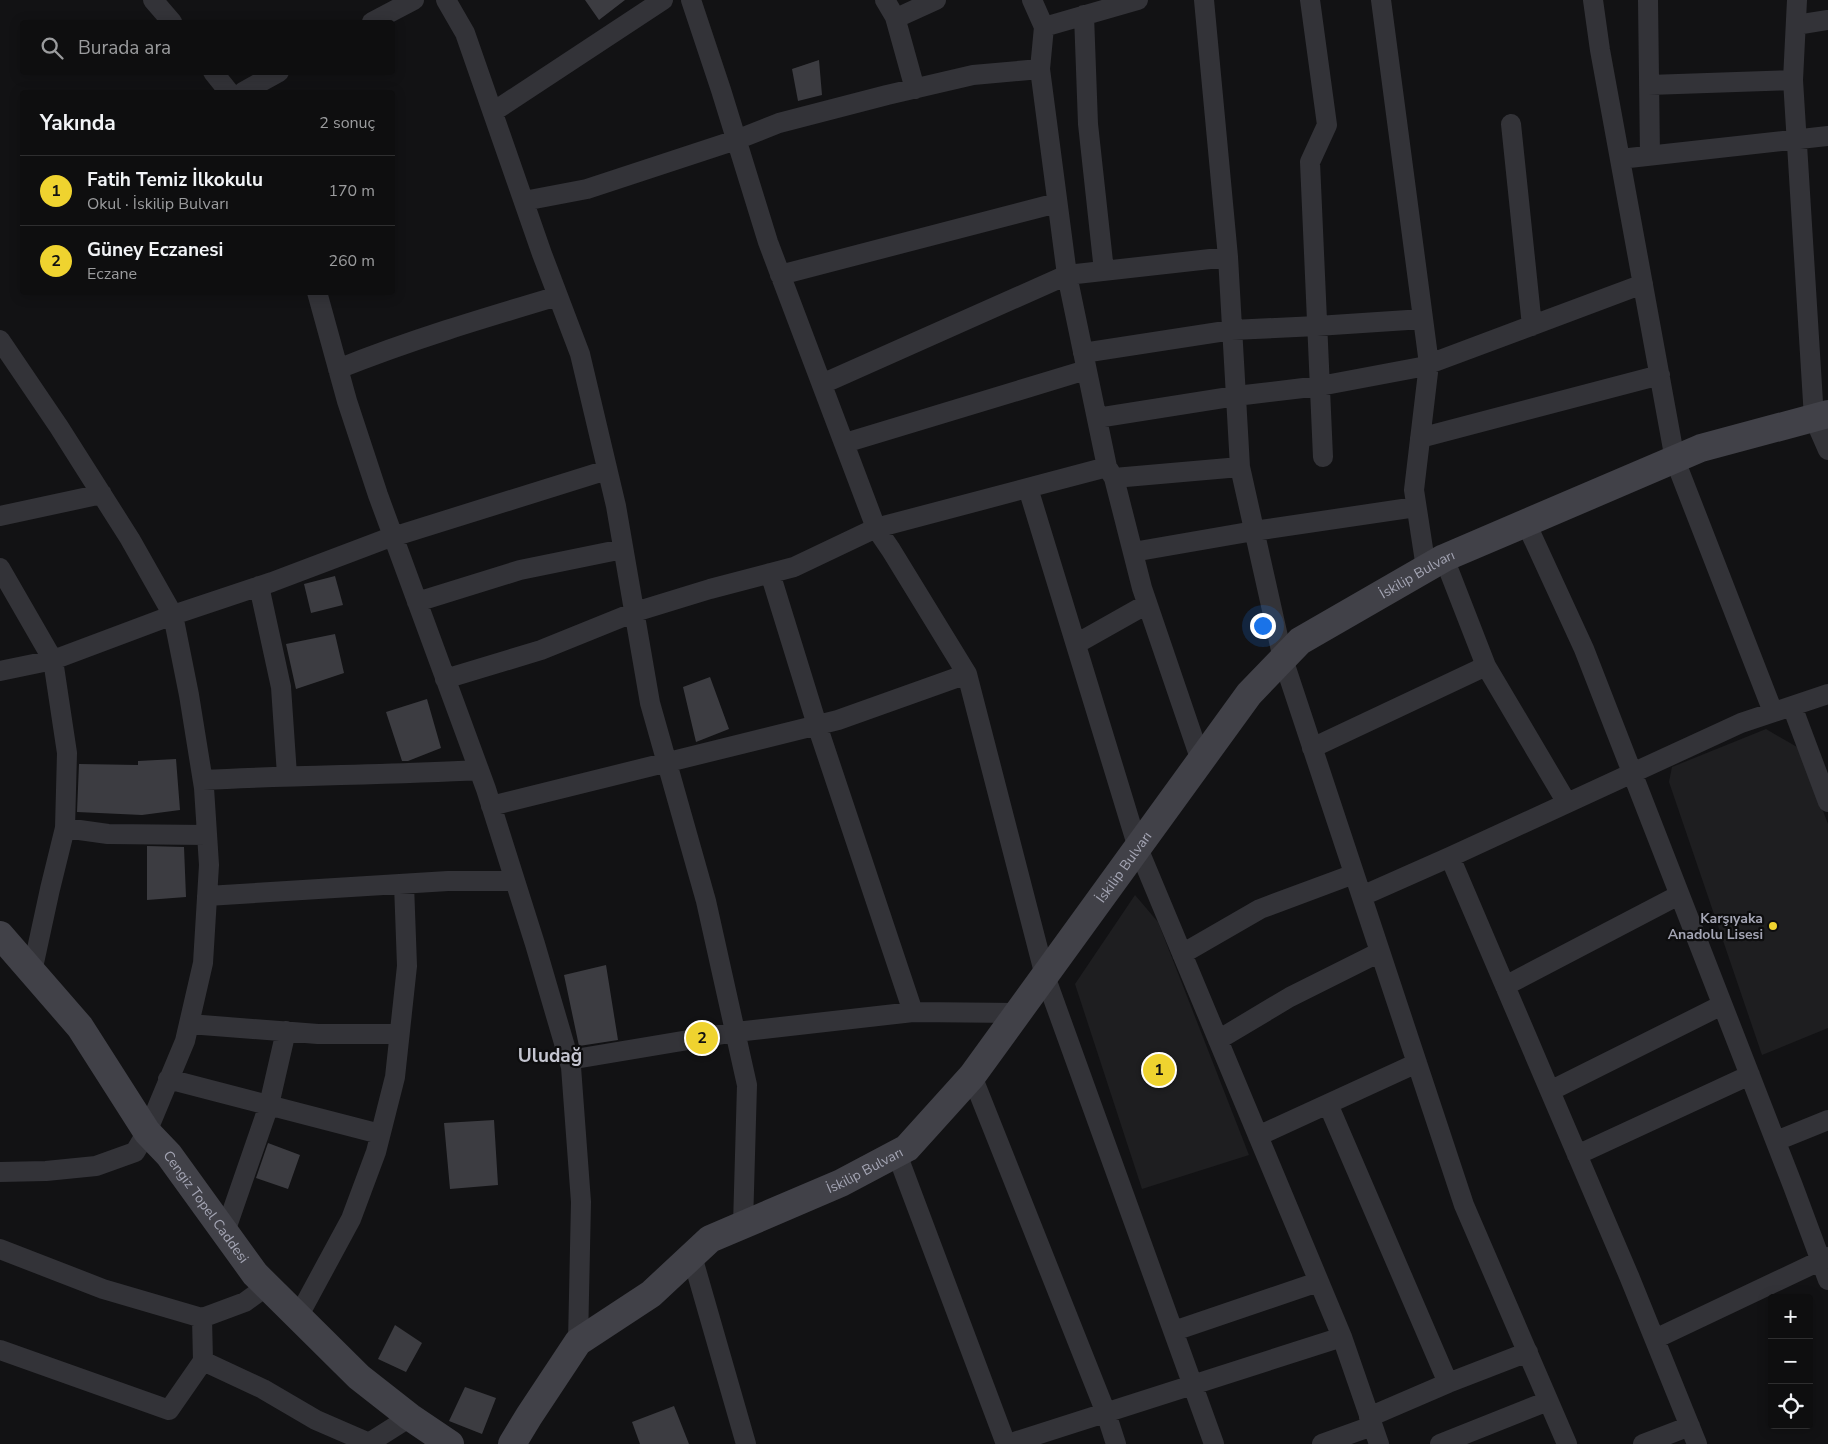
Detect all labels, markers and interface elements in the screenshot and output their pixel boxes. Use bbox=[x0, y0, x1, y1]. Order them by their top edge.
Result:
search box bbox=[20, 20, 395, 75]
icon: search bbox=[38, 34, 66, 62]
text: Burada ara bbox=[78, 35, 171, 61]
text: Yakında bbox=[40, 109, 116, 137]
text: 2 sonuç bbox=[319, 112, 375, 134]
text: Fatih Temiz İlkokulu bbox=[87, 167, 263, 193]
text: 1 bbox=[51, 180, 61, 202]
text: 170 m bbox=[328, 180, 375, 202]
text: Okul · İskilip Bulvarı bbox=[87, 193, 229, 215]
text: Güney Eczanesi bbox=[87, 237, 223, 263]
text: 2 bbox=[51, 250, 61, 272]
text: 260 m bbox=[328, 250, 375, 272]
text: Eczane bbox=[87, 263, 137, 285]
street label: İskilip Bulvarı bbox=[1376, 545, 1457, 603]
your location bbox=[1250, 613, 1276, 639]
street label: İskilip Bulvarı bbox=[1091, 827, 1156, 906]
place label: Karşıyaka Anadolu Lisesi bbox=[1668, 909, 1763, 944]
marker: Karşıyaka Anadolu Lisesi bbox=[1767, 920, 1779, 932]
pin: 2 bbox=[686, 1019, 718, 1057]
district label: Uludağ bbox=[518, 1043, 582, 1069]
pin: 1 bbox=[1143, 1051, 1175, 1089]
street label: İskilip Bulvarı bbox=[824, 1142, 906, 1198]
street label: Cengiz Topel Caddesi bbox=[159, 1146, 254, 1267]
map controls bbox=[1768, 1294, 1813, 1429]
button: + bbox=[1768, 1294, 1813, 1339]
button: − bbox=[1768, 1339, 1813, 1384]
button: locate bbox=[1768, 1384, 1813, 1429]

